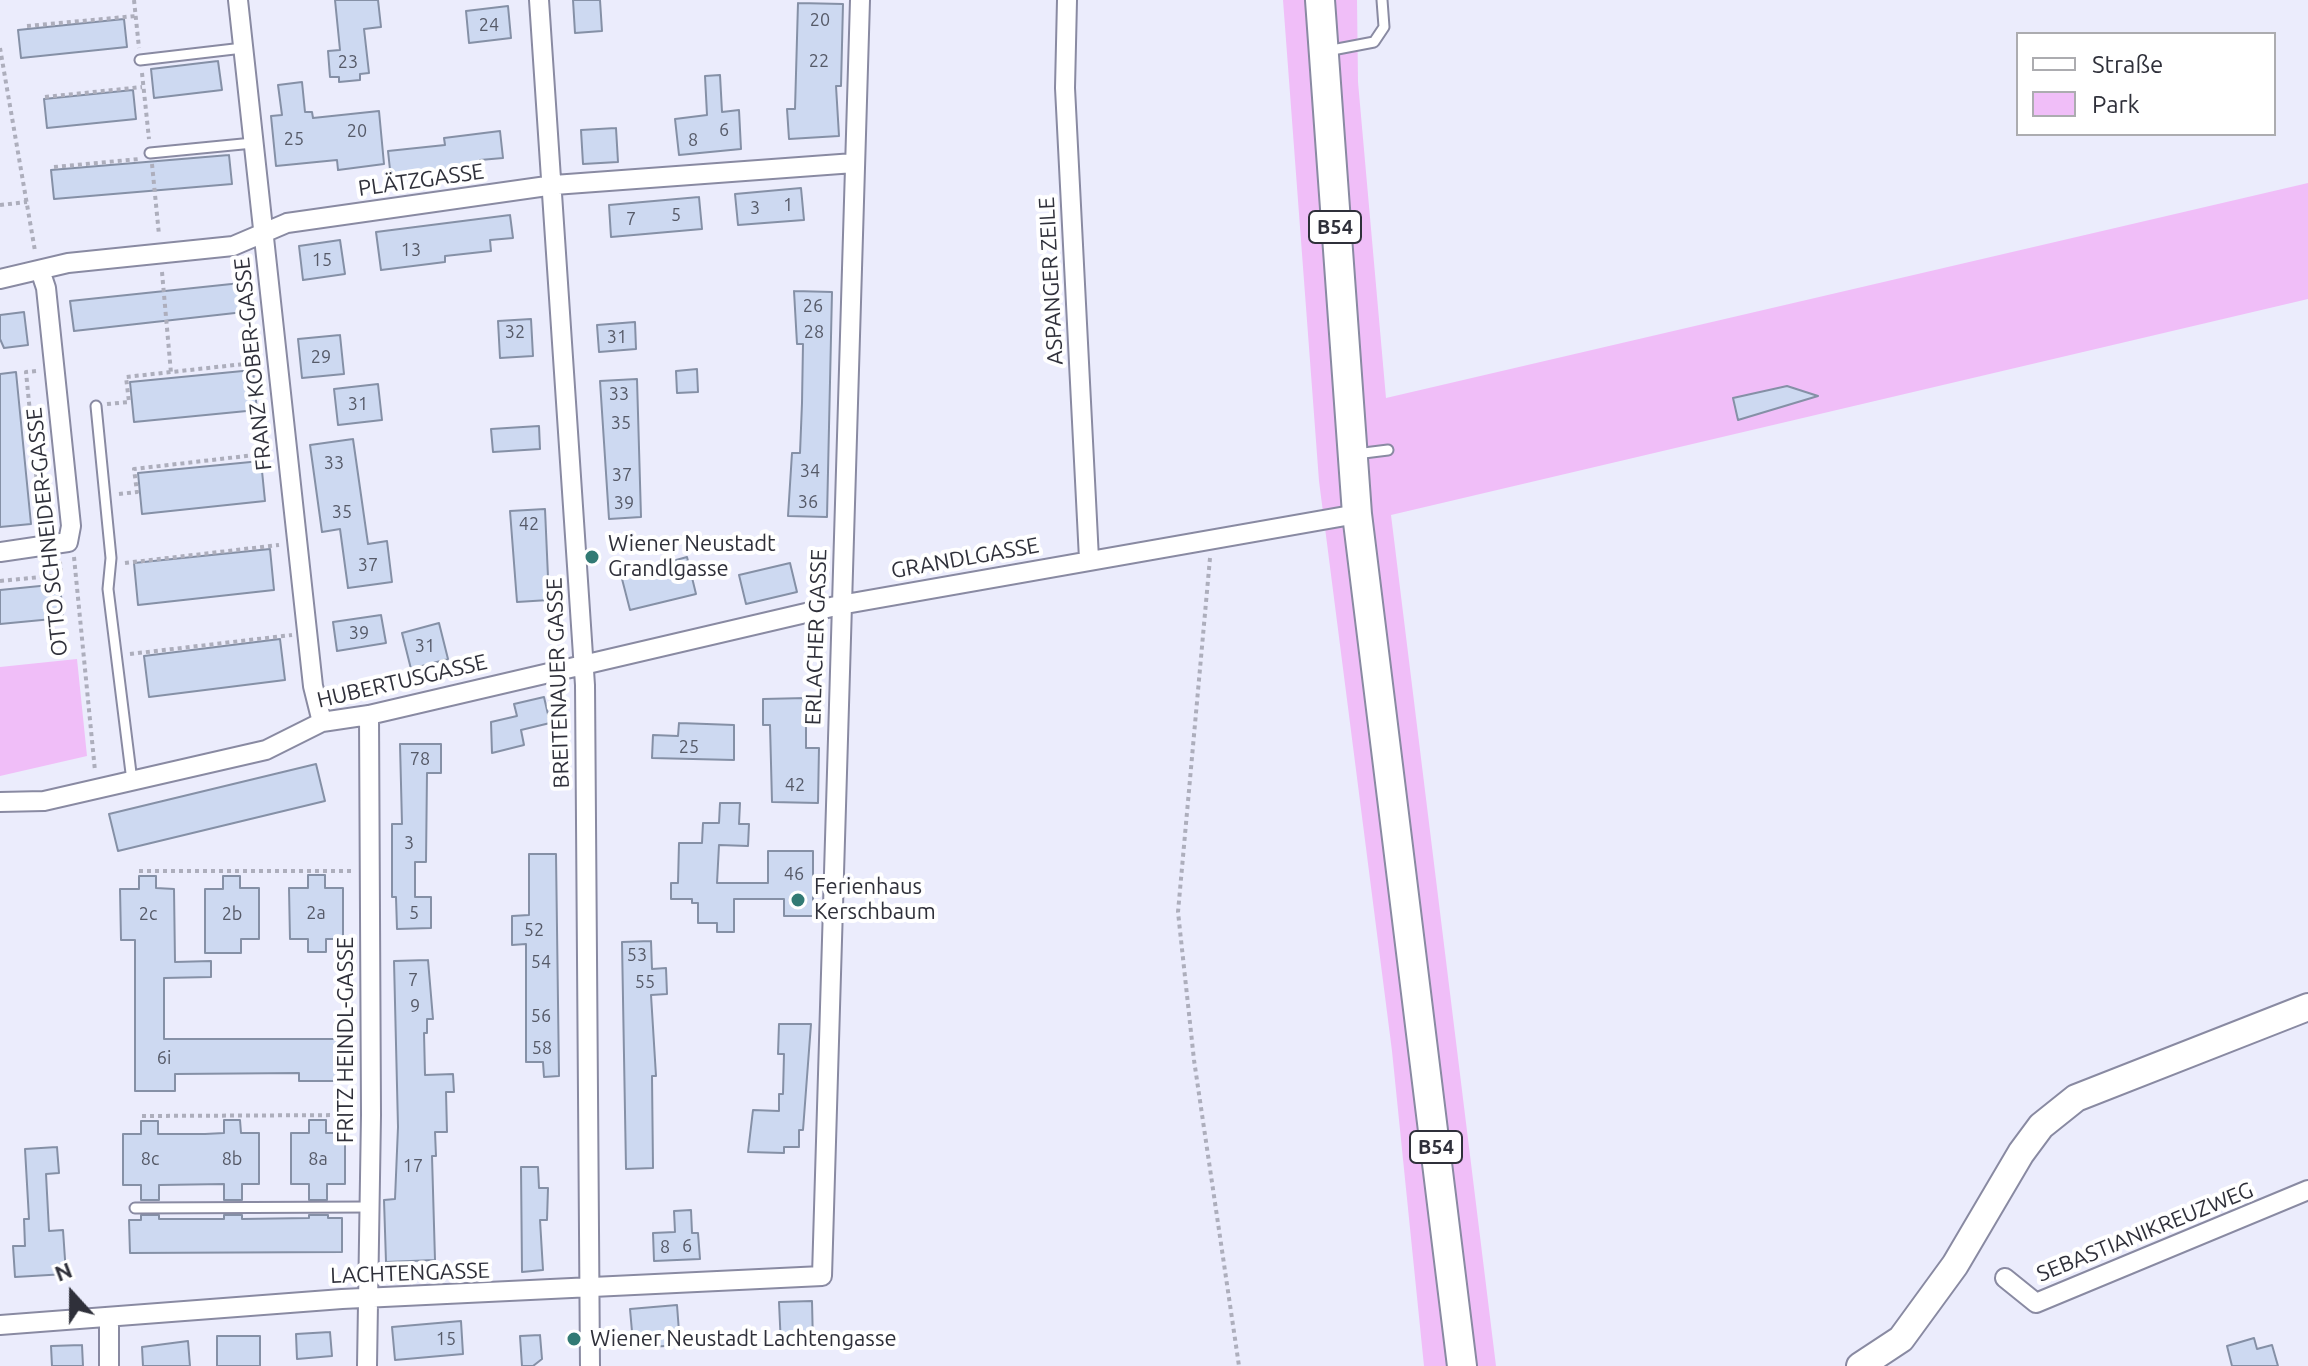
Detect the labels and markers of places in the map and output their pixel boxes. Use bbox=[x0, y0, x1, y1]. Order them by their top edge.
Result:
place label: Wiener Neustadt Grandlgasse bbox=[608, 531, 776, 582]
marker: Wiener Neustadt Grandlgasse bbox=[583, 548, 601, 566]
place label: Ferienhaus Kerschbaum bbox=[814, 874, 936, 926]
marker: Ferienhaus Kerschbaum bbox=[789, 891, 807, 909]
place label: Wiener Neustadt Lachtengasse bbox=[590, 1326, 897, 1352]
marker: Wiener Neustadt Lachtengasse bbox=[565, 1330, 583, 1348]

